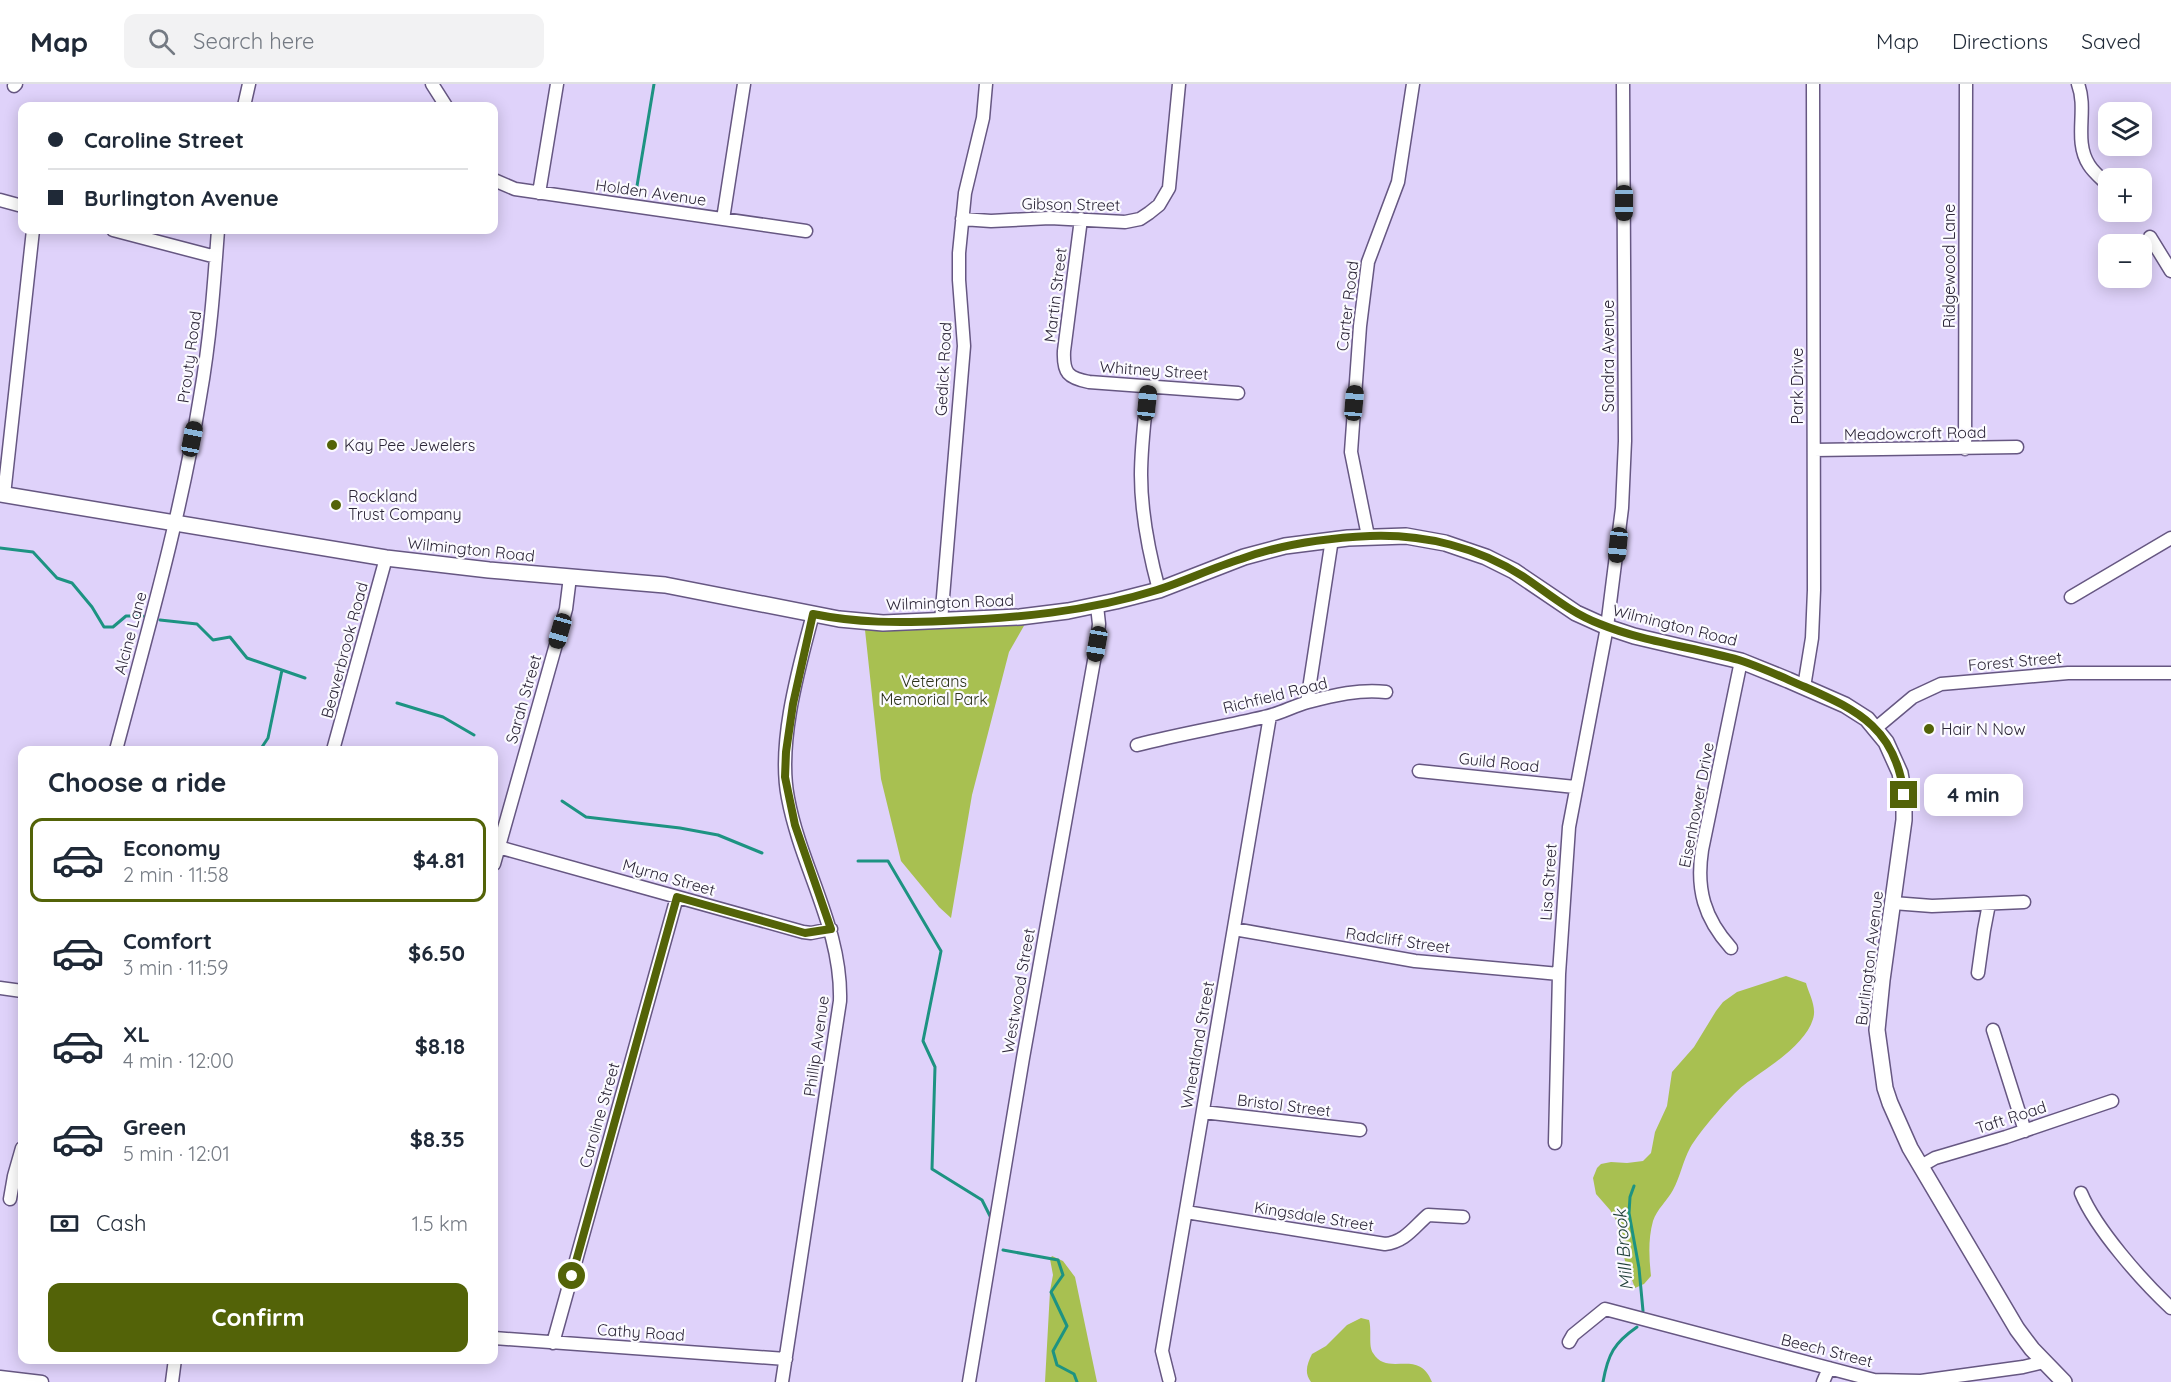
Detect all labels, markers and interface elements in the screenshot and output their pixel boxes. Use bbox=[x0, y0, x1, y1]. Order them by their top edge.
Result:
search box bbox=[124, 14, 544, 68]
text: Map bbox=[30, 24, 88, 59]
icon: search bbox=[145, 25, 178, 58]
text: Search here bbox=[193, 27, 315, 55]
text: Map bbox=[1876, 28, 1919, 54]
text: Directions bbox=[1952, 28, 2048, 54]
text: Saved bbox=[2081, 28, 2141, 54]
map controls bbox=[2098, 102, 2152, 288]
button: layers bbox=[2098, 102, 2152, 156]
text: Caroline Street bbox=[84, 126, 244, 154]
button: + bbox=[2098, 168, 2152, 222]
street label: Holden Avenue bbox=[594, 174, 708, 210]
text: Burlington Avenue bbox=[84, 184, 279, 212]
car bbox=[1615, 185, 1633, 221]
street label: Gibson Street bbox=[1021, 193, 1121, 215]
street label: Ridgewood Lane bbox=[1939, 204, 1959, 328]
button: − bbox=[2098, 234, 2152, 288]
street label: Martin Street bbox=[1039, 246, 1071, 344]
street label: Carter Road bbox=[1332, 260, 1362, 352]
street label: Sandra Avenue bbox=[1598, 300, 1618, 412]
street label: Prouty Road bbox=[173, 310, 205, 404]
street label: Gedick Road bbox=[931, 321, 955, 417]
street label: Park Drive bbox=[1787, 348, 1807, 424]
street label: Whitney Street bbox=[1099, 356, 1209, 384]
car bbox=[1136, 384, 1158, 422]
car bbox=[1343, 384, 1365, 422]
car bbox=[180, 420, 204, 458]
street label: Meadowcroft Road bbox=[1844, 422, 1986, 444]
place label: Kay Pee Jewelers bbox=[344, 435, 475, 455]
marker: Kay Pee Jewelers bbox=[325, 438, 339, 452]
place label: Rockland Trust Company bbox=[348, 486, 462, 524]
marker: Rockland Trust Company bbox=[329, 498, 343, 512]
car bbox=[1607, 526, 1629, 564]
street label: Wilmington Road bbox=[406, 532, 536, 566]
street label: Beaverbrook Road bbox=[316, 580, 372, 720]
street label: Alcine Lane bbox=[109, 589, 151, 677]
street label: Wilmington Road bbox=[886, 590, 1014, 614]
street label: Wilmington Road bbox=[1610, 600, 1740, 650]
car bbox=[546, 611, 574, 651]
car bbox=[1085, 625, 1109, 663]
street label: Forest Street bbox=[1967, 647, 2063, 675]
street label: Sarah Street bbox=[501, 652, 545, 746]
park label: Veterans Memorial Park bbox=[880, 671, 988, 709]
street label: Richfield Road bbox=[1221, 672, 1329, 718]
place label: Hair N Now bbox=[1941, 719, 2026, 739]
marker: Hair N Now bbox=[1922, 722, 1936, 736]
street label: Eisenhower Drive bbox=[1674, 741, 1718, 869]
street label: Guild Road bbox=[1458, 748, 1540, 776]
text: Choose a ride bbox=[48, 765, 226, 799]
callout: 4 min bbox=[1925, 774, 2024, 816]
route end bbox=[1890, 781, 1917, 808]
text: 4 min bbox=[1947, 782, 2000, 807]
icon: car bbox=[51, 833, 105, 887]
text: Economy bbox=[123, 834, 221, 862]
street label: Lisa Street bbox=[1535, 843, 1561, 921]
text: $4.81 bbox=[413, 846, 465, 874]
street label: Myrna Street bbox=[620, 854, 718, 900]
text: 2 min · 11:58 bbox=[123, 862, 229, 887]
street label: Burlington Avenue bbox=[1851, 890, 1887, 1026]
street label: Radcliff Street bbox=[1345, 923, 1451, 957]
icon: car bbox=[51, 926, 105, 980]
text: Comfort bbox=[123, 927, 212, 955]
street label: Westwood Street bbox=[997, 927, 1039, 1055]
text: $6.50 bbox=[408, 939, 465, 967]
text: 3 min · 11:59 bbox=[123, 955, 228, 980]
street label: Wheatland Street bbox=[1176, 980, 1218, 1110]
street label: Phillip Avenue bbox=[799, 994, 833, 1098]
icon: car bbox=[51, 1019, 105, 1073]
text: XL bbox=[123, 1020, 150, 1048]
text: $8.18 bbox=[415, 1032, 465, 1060]
text: 4 min · 12:00 bbox=[123, 1048, 234, 1073]
street label: Caroline Street bbox=[574, 1060, 624, 1170]
street label: Bristol Street bbox=[1236, 1089, 1332, 1121]
street label: Taft Road bbox=[1973, 1096, 2049, 1138]
icon: car bbox=[51, 1112, 105, 1166]
text: Green bbox=[123, 1113, 186, 1141]
text: $8.35 bbox=[410, 1125, 465, 1153]
text: 5 min · 12:01 bbox=[123, 1141, 230, 1166]
street label: Kingsdale Street bbox=[1253, 1197, 1375, 1235]
icon: cash bbox=[48, 1207, 81, 1240]
water label: Mill Brook bbox=[1608, 1207, 1638, 1292]
text: Cash bbox=[96, 1209, 147, 1237]
text: 1.5 km bbox=[412, 1211, 468, 1236]
route start bbox=[558, 1262, 585, 1289]
button: Confirm bbox=[48, 1283, 468, 1352]
street label: Cathy Road bbox=[597, 1319, 685, 1345]
street label: Beech Street bbox=[1779, 1329, 1875, 1371]

